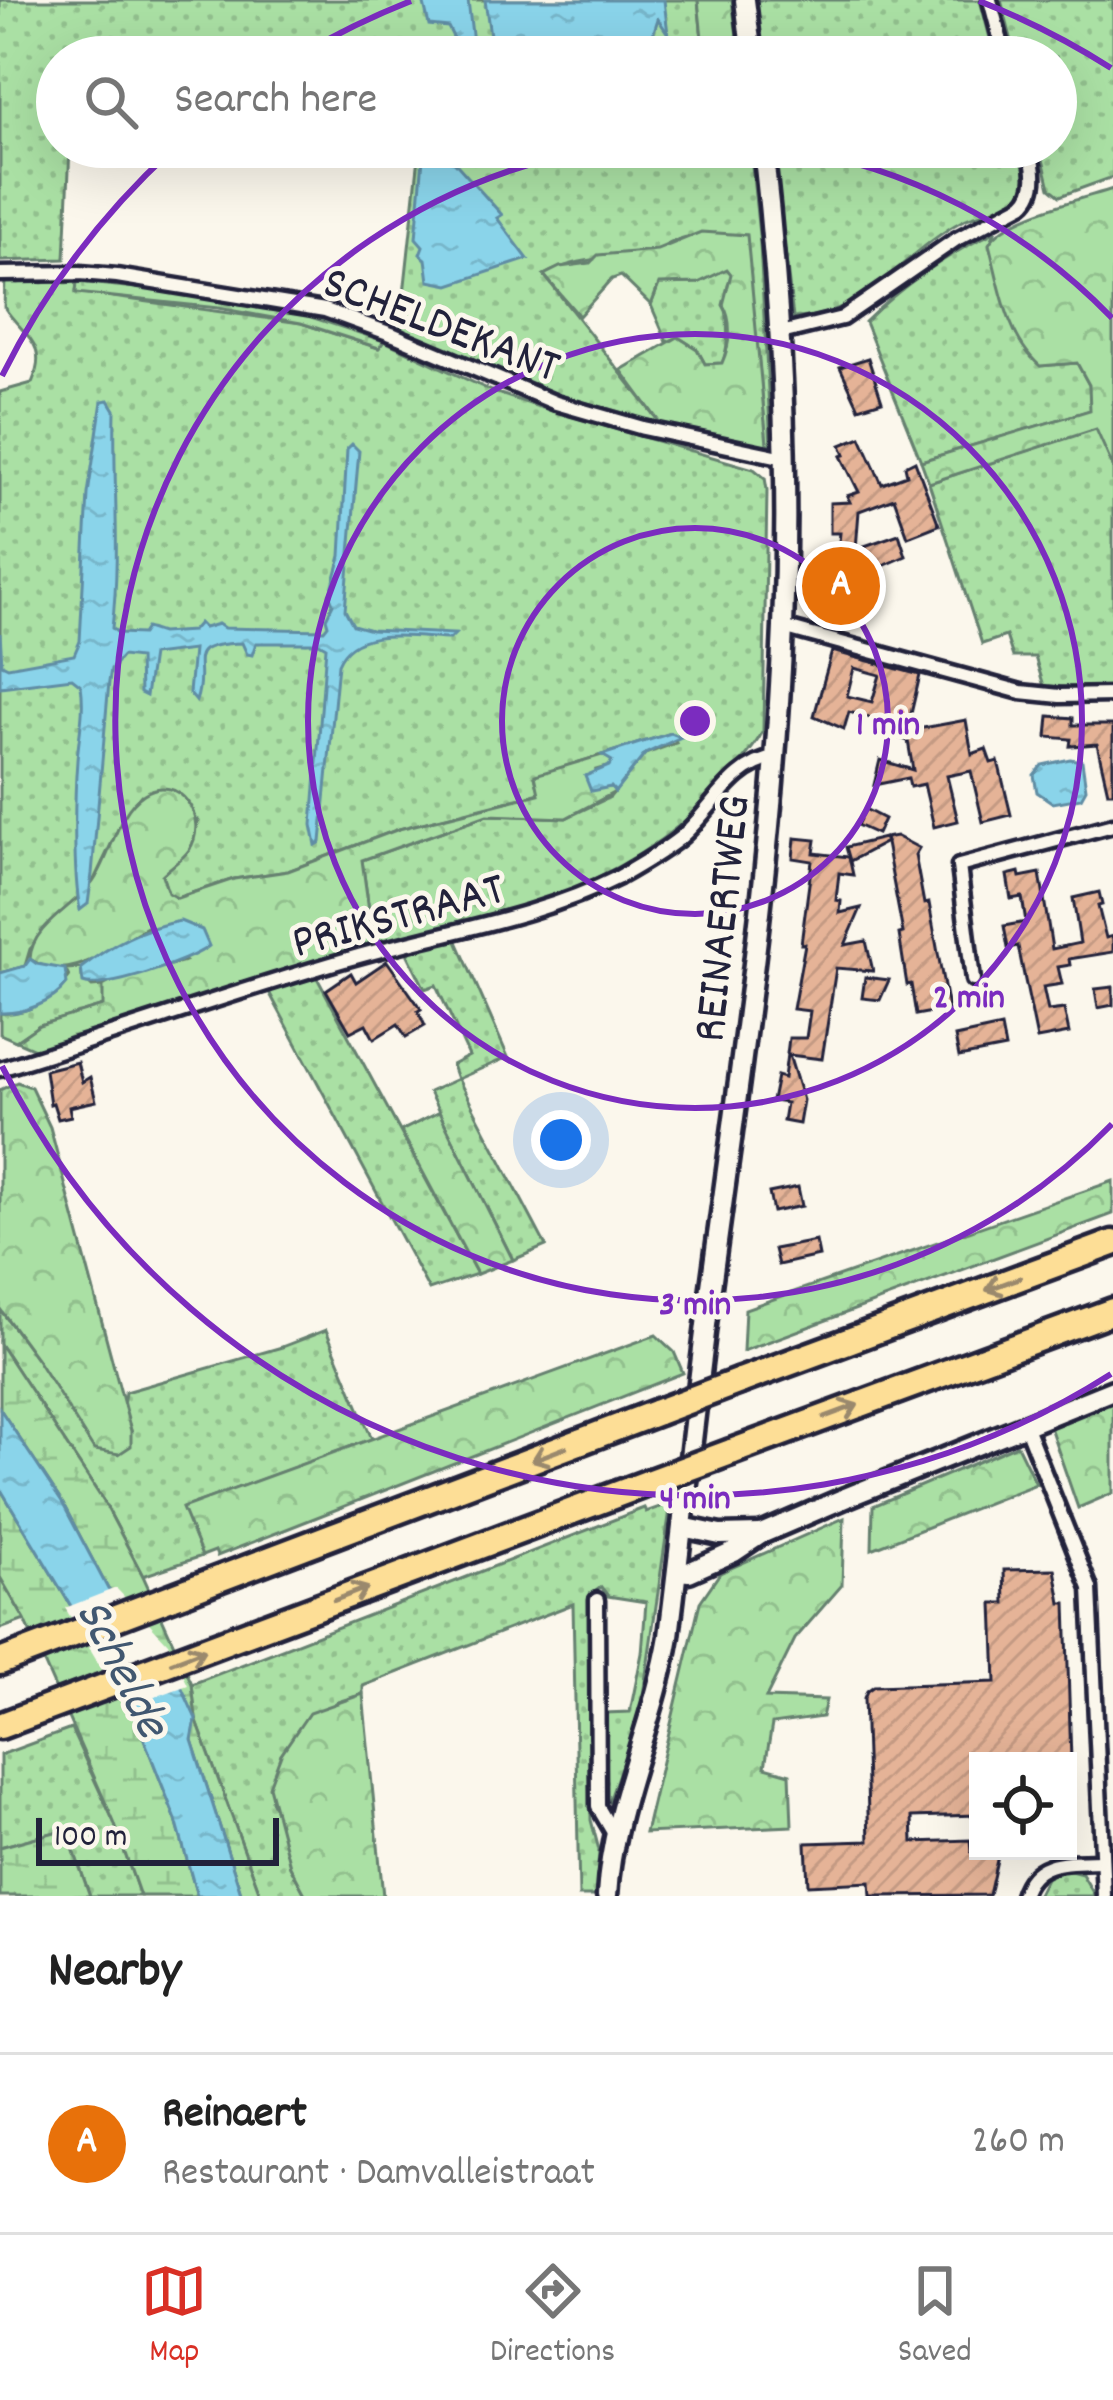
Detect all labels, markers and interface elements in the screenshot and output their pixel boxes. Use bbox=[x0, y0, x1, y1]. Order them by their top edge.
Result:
search box bbox=[36, 36, 1077, 168]
icon: search bbox=[78, 69, 144, 135]
text: Search here bbox=[174, 70, 377, 134]
street label: SCHELDEKANT bbox=[312, 251, 569, 405]
pin: A bbox=[802, 541, 880, 631]
centre of rings bbox=[674, 700, 716, 742]
text: 1 min bbox=[856, 701, 920, 753]
street label: REINAERTWEG bbox=[678, 792, 773, 1046]
street label: PRIKSTRAAT bbox=[285, 858, 513, 981]
text: 2 min bbox=[933, 974, 1005, 1026]
your location bbox=[531, 1110, 591, 1170]
one-way arrow bbox=[986, 1275, 1023, 1296]
text: 3 min bbox=[659, 1281, 731, 1333]
one-way arrow bbox=[821, 1399, 858, 1420]
one-way arrow bbox=[531, 1444, 568, 1466]
text: 4 min bbox=[659, 1475, 731, 1527]
one-way arrow bbox=[332, 1582, 369, 1604]
water label: Schelde bbox=[53, 1588, 186, 1754]
one-way arrow bbox=[169, 1643, 206, 1665]
map controls bbox=[969, 1752, 1077, 1860]
button: locate bbox=[969, 1752, 1077, 1860]
scale bar bbox=[36, 1812, 279, 1865]
text: 100 m bbox=[54, 1815, 127, 1862]
text: Nearby bbox=[48, 1938, 181, 2010]
text: Reinaert bbox=[162, 2084, 307, 2148]
text: A bbox=[76, 2116, 98, 2171]
text: 260 m bbox=[972, 2116, 1065, 2171]
text: Restaurant · Damvalleistraat bbox=[162, 2148, 595, 2203]
tab: Map bbox=[141, 2258, 207, 2377]
tab: Directions bbox=[490, 2258, 615, 2377]
tab: Saved bbox=[898, 2258, 972, 2377]

